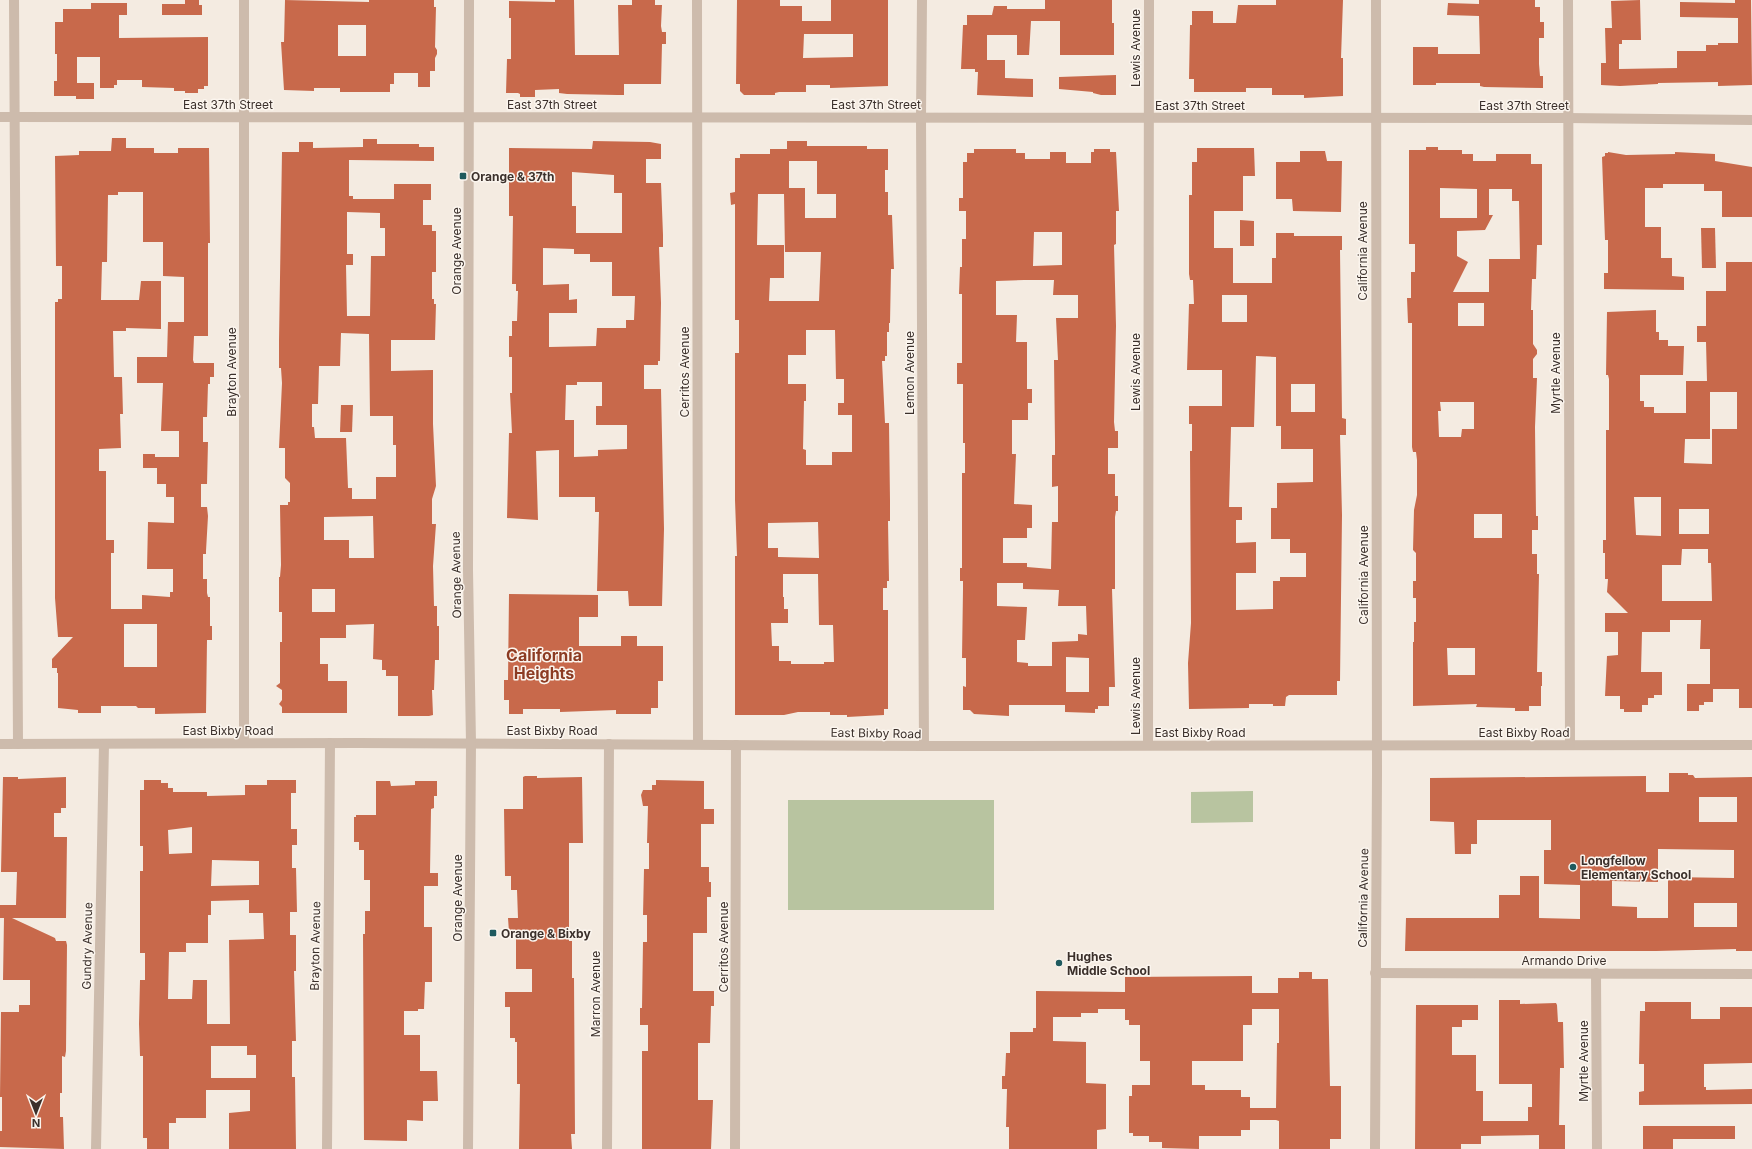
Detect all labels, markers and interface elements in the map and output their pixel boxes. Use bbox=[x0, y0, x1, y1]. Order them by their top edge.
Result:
street label: Lewis Avenue bbox=[1128, 9, 1143, 87]
street label: East 37th Street bbox=[183, 97, 273, 112]
street label: East 37th Street bbox=[507, 97, 597, 112]
street label: East 37th Street bbox=[831, 97, 921, 112]
street label: East 37th Street bbox=[1155, 98, 1245, 113]
street label: East 37th Street bbox=[1479, 98, 1569, 113]
place label: Orange & 37th bbox=[471, 169, 555, 184]
marker: Orange & 37th bbox=[458, 171, 468, 181]
street label: California Avenue bbox=[1355, 201, 1370, 301]
street label: Orange Avenue bbox=[449, 207, 464, 295]
street label: Brayton Avenue bbox=[224, 327, 239, 417]
street label: Cerritos Avenue bbox=[677, 327, 692, 417]
street label: Lemon Avenue bbox=[902, 331, 917, 415]
street label: Myrtle Avenue bbox=[1548, 332, 1563, 414]
street label: Lewis Avenue bbox=[1128, 333, 1143, 411]
street label: California Avenue bbox=[1356, 525, 1371, 625]
street label: Orange Avenue bbox=[448, 531, 464, 619]
district label: California Heights bbox=[506, 645, 582, 683]
street label: Lewis Avenue bbox=[1128, 657, 1143, 735]
street label: East Bixby Road bbox=[182, 723, 274, 738]
street label: East Bixby Road bbox=[506, 723, 598, 738]
street label: East Bixby Road bbox=[830, 725, 922, 741]
street label: East Bixby Road bbox=[1154, 725, 1246, 740]
street label: East Bixby Road bbox=[1478, 725, 1570, 740]
street label: California Avenue bbox=[1355, 848, 1371, 948]
place label: Longfellow Elementary School bbox=[1581, 853, 1691, 882]
street label: Orange Avenue bbox=[450, 854, 465, 942]
marker: Longfellow Elementary School bbox=[1568, 862, 1578, 872]
street label: Brayton Avenue bbox=[307, 901, 323, 991]
street label: Gundry Avenue bbox=[79, 902, 95, 990]
street label: Cerritos Avenue bbox=[716, 902, 731, 992]
place label: Orange & Bixby bbox=[501, 926, 591, 941]
marker: Orange & Bixby bbox=[488, 928, 498, 938]
place label: Hughes Middle School bbox=[1067, 949, 1150, 978]
street label: Marron Avenue bbox=[588, 951, 603, 1037]
street label: Armando Drive bbox=[1521, 953, 1607, 968]
marker: Hughes Middle School bbox=[1054, 958, 1064, 968]
street label: Myrtle Avenue bbox=[1576, 1020, 1591, 1102]
north arrow bbox=[16, 1093, 56, 1133]
text: N bbox=[32, 1116, 40, 1130]

